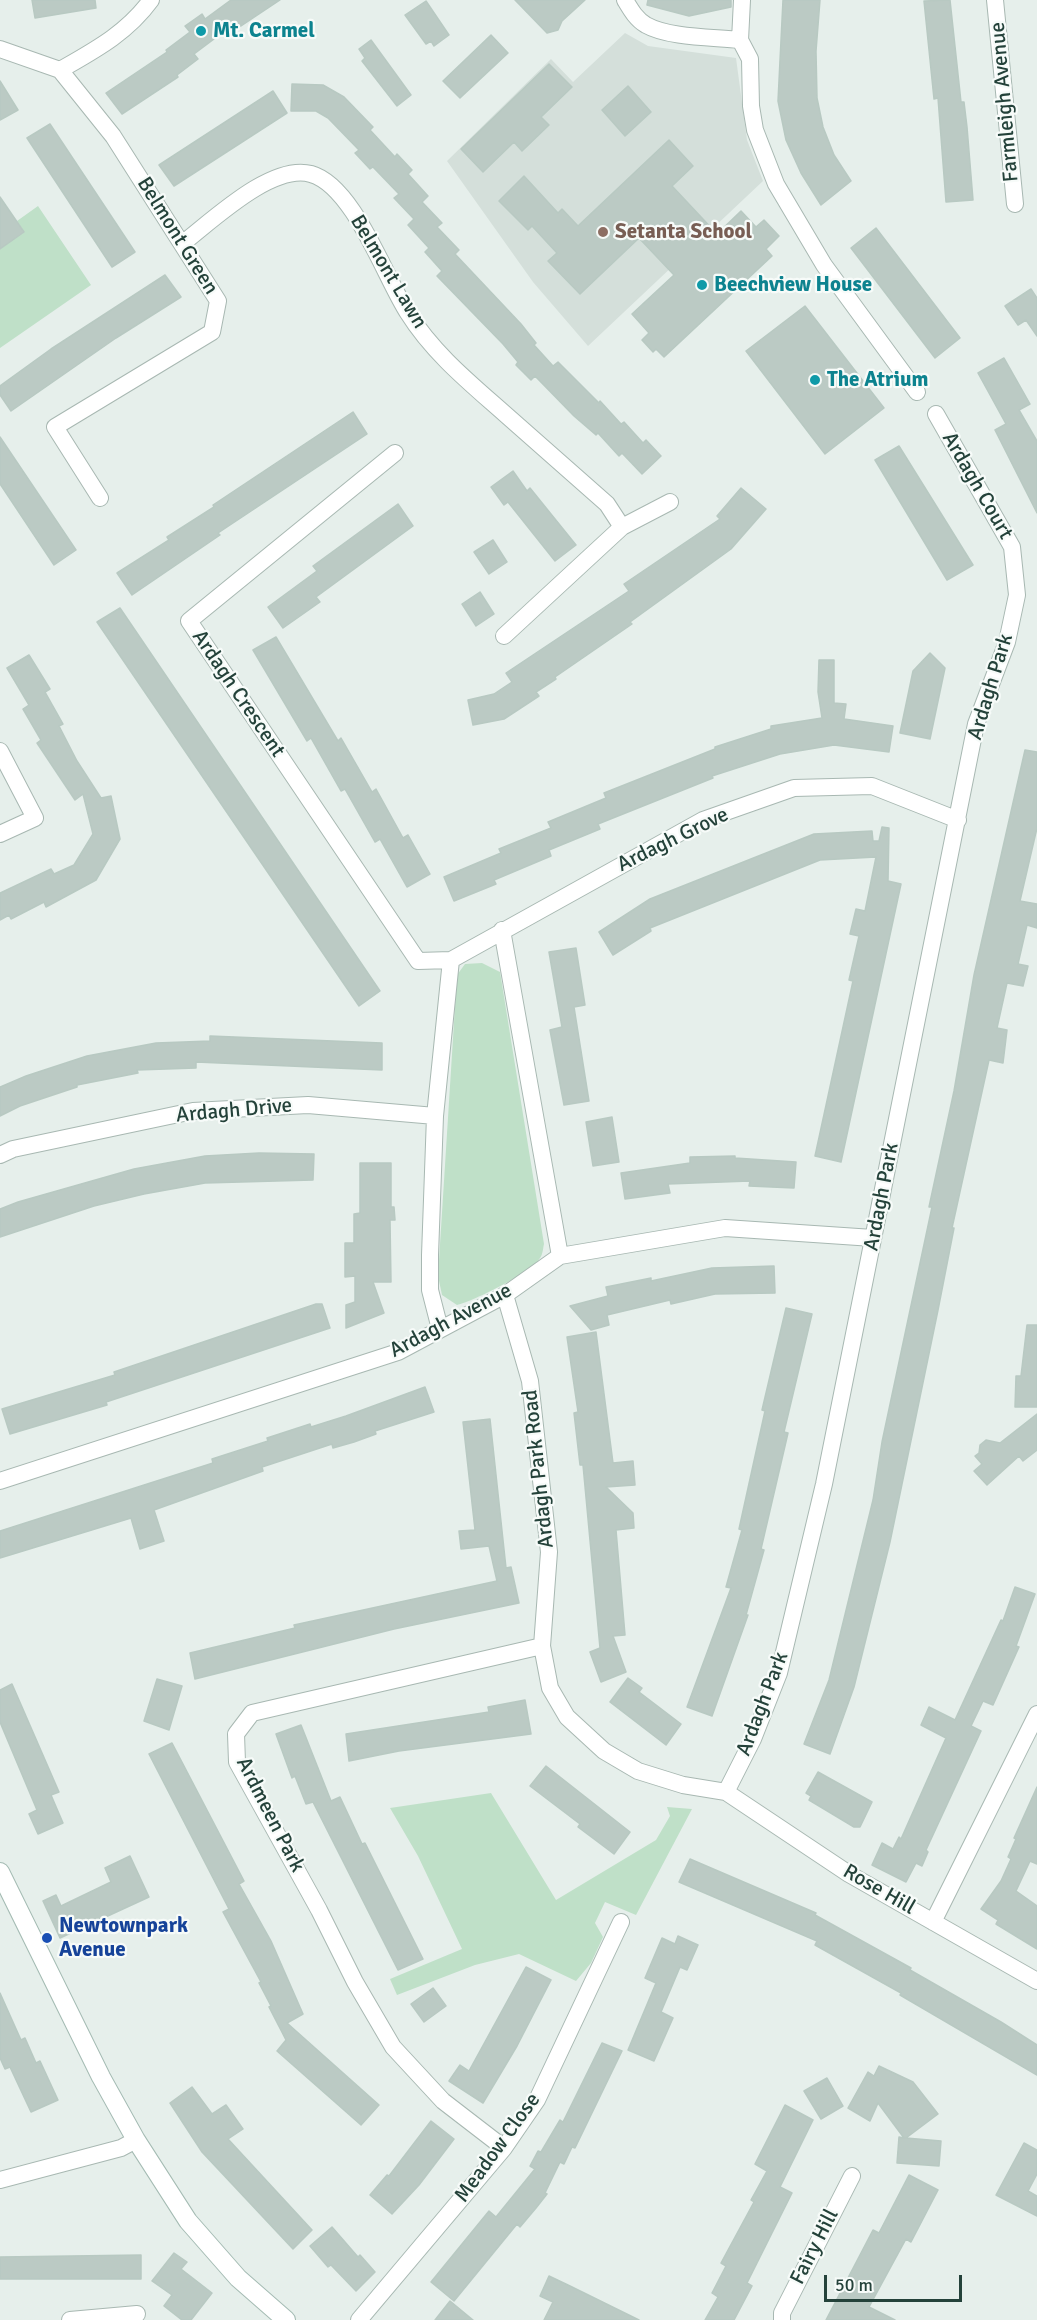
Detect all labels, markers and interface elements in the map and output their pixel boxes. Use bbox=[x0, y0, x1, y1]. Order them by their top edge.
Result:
place label: Mt. Carmel bbox=[213, 18, 315, 44]
street label: Farmleigh Avenue bbox=[985, 21, 1025, 183]
marker: Mt. Carmel bbox=[194, 24, 208, 38]
street label: Belmont Green bbox=[131, 173, 223, 299]
street label: Belmont Lawn bbox=[344, 211, 432, 333]
place label: Setanta School bbox=[615, 219, 752, 245]
marker: Setanta School bbox=[596, 225, 610, 239]
place label: Beechview House bbox=[714, 272, 872, 298]
marker: Beechview House bbox=[695, 278, 709, 292]
place label: The Atrium bbox=[827, 367, 928, 393]
marker: The Atrium bbox=[808, 373, 822, 387]
street label: Ardagh Court bbox=[936, 428, 1018, 544]
street label: Ardagh Crescent bbox=[186, 626, 290, 762]
street label: Ardagh Park bbox=[963, 631, 1019, 743]
street label: Ardagh Grove bbox=[613, 802, 733, 878]
street label: Ardagh Drive bbox=[175, 1093, 293, 1129]
street label: Ardagh Park bbox=[859, 1141, 905, 1253]
street label: Ardagh Avenue bbox=[386, 1278, 516, 1364]
street label: Ardagh Park Road bbox=[518, 1389, 560, 1549]
street label: Ardagh Park bbox=[732, 1648, 794, 1760]
street label: Ardmeen Park bbox=[230, 1753, 310, 1877]
street label: Rose Hill bbox=[838, 1859, 920, 1921]
place label: Newtownpark Avenue bbox=[59, 1913, 188, 1963]
marker: Newtownpark Avenue bbox=[40, 1931, 54, 1945]
street label: Meadow Close bbox=[450, 2088, 546, 2208]
street label: Fairy Hill bbox=[785, 2205, 845, 2289]
scale bar bbox=[827, 2263, 965, 2301]
text: 50 m bbox=[835, 2274, 873, 2296]

